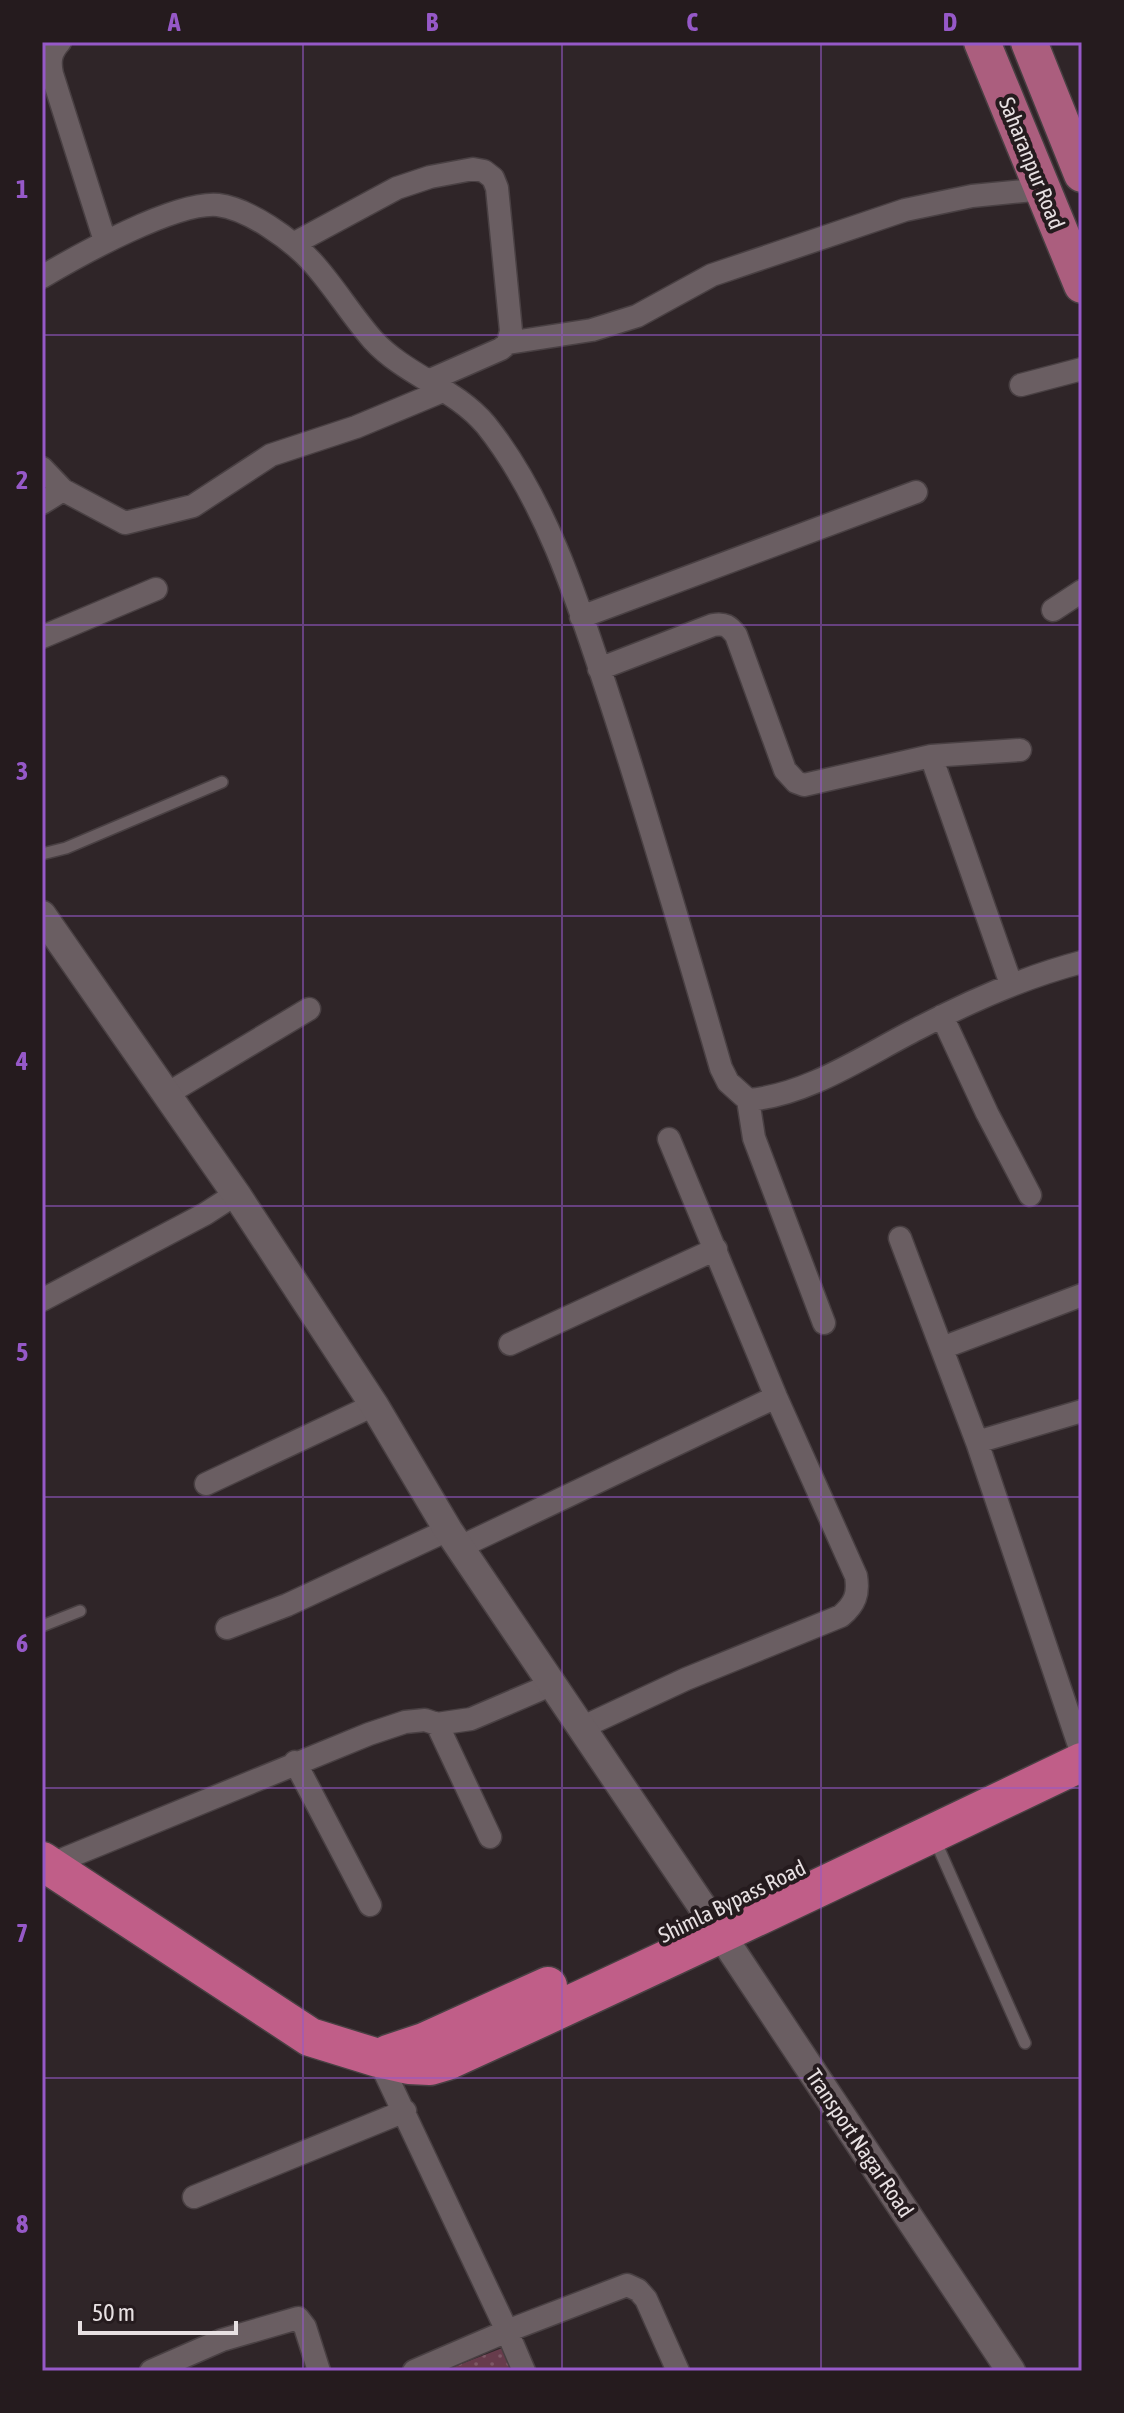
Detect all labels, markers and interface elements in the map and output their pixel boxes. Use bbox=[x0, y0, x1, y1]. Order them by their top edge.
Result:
text: A bbox=[167, 7, 181, 37]
text: B bbox=[426, 7, 439, 37]
text: C bbox=[686, 7, 698, 37]
text: D bbox=[943, 7, 957, 37]
street label: Saharanpur Road bbox=[994, 93, 1070, 233]
text: 1 bbox=[16, 174, 28, 204]
text: 2 bbox=[16, 465, 28, 495]
text: 3 bbox=[16, 756, 28, 786]
text: 4 bbox=[15, 1046, 28, 1076]
text: 5 bbox=[16, 1337, 28, 1367]
text: 6 bbox=[16, 1628, 28, 1658]
street label: Shimla Bypass Road bbox=[654, 1854, 810, 1948]
text: 7 bbox=[16, 1918, 28, 1948]
street label: Transport Nagar Road bbox=[801, 2064, 919, 2222]
text: 8 bbox=[16, 2209, 28, 2239]
scale bar bbox=[80, 2285, 236, 2335]
text: 50 m bbox=[92, 2299, 135, 2326]

